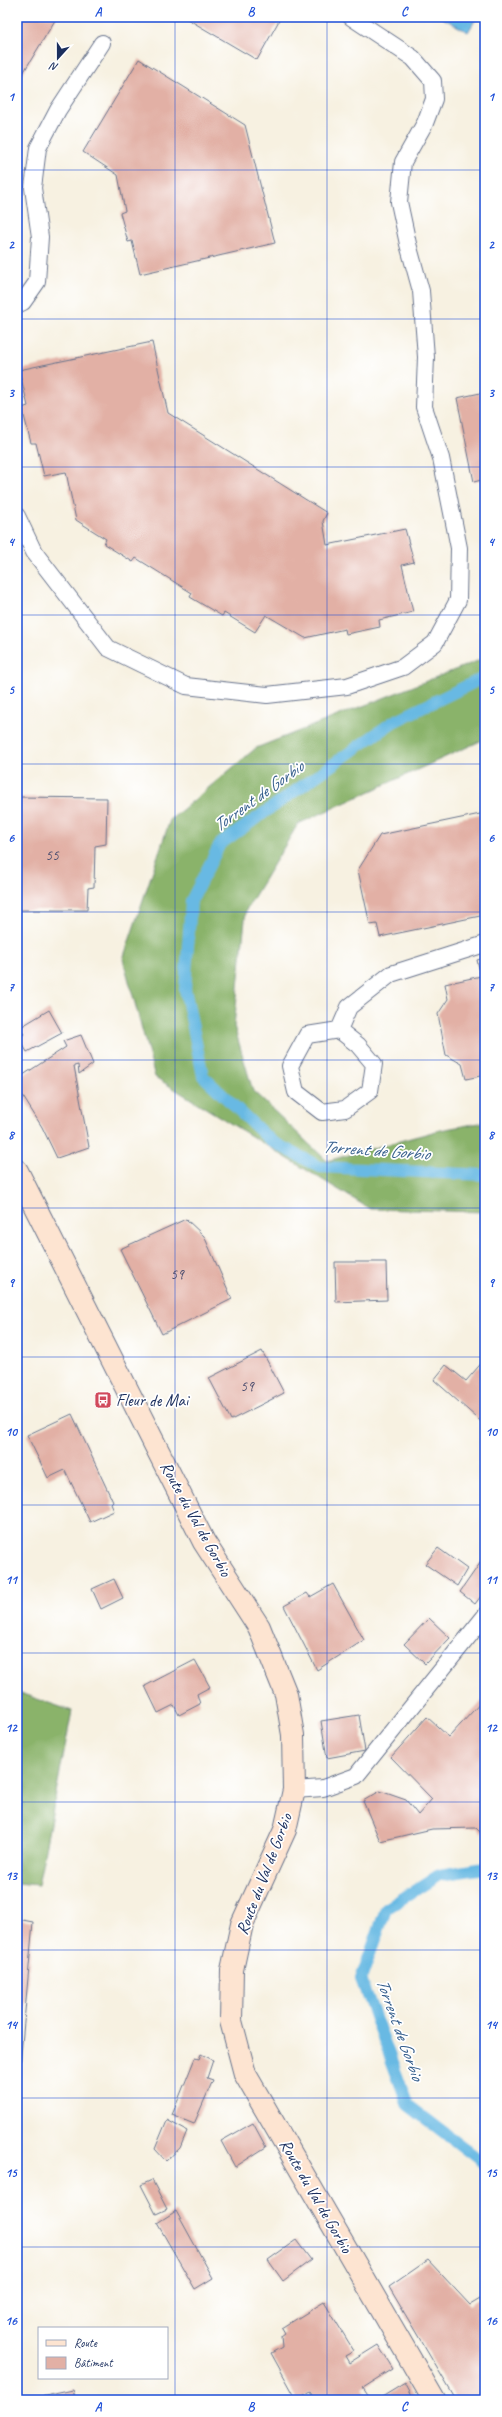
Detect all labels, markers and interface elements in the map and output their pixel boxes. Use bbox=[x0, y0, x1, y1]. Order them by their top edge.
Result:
text: A bbox=[95, 4, 103, 20]
text: B bbox=[248, 4, 256, 20]
text: C bbox=[401, 4, 409, 20]
north arrow bbox=[38, 38, 78, 78]
text: N bbox=[47, 59, 60, 75]
text: 1 bbox=[8, 89, 16, 105]
text: 1 bbox=[488, 89, 496, 105]
text: 2 bbox=[8, 237, 15, 253]
text: 2 bbox=[488, 237, 495, 253]
text: 3 bbox=[8, 385, 15, 401]
text: 3 bbox=[488, 385, 495, 401]
text: 4 bbox=[8, 534, 16, 550]
text: 4 bbox=[488, 534, 496, 550]
text: 5 bbox=[8, 682, 15, 698]
text: 5 bbox=[488, 682, 495, 698]
water label: Torrent de Gorbio bbox=[208, 754, 310, 836]
text: 6 bbox=[8, 830, 15, 846]
text: 6 bbox=[488, 830, 495, 846]
house number: 55 bbox=[45, 846, 60, 865]
text: 7 bbox=[8, 979, 15, 995]
text: 7 bbox=[488, 979, 495, 995]
text: 8 bbox=[8, 1127, 16, 1143]
text: 8 bbox=[488, 1127, 496, 1143]
water label: Torrent de Gorbio bbox=[322, 1135, 433, 1165]
house number: 59 bbox=[170, 1265, 185, 1284]
text: 9 bbox=[8, 1275, 15, 1291]
text: 9 bbox=[488, 1275, 495, 1291]
house number: 59 bbox=[240, 1377, 255, 1396]
bus stop icon: Fleur de Mai bbox=[93, 1390, 113, 1410]
place label: Fleur de Mai bbox=[116, 1390, 190, 1411]
text: 10 bbox=[5, 1424, 18, 1440]
text: 10 bbox=[485, 1424, 498, 1440]
street label: Route du Val de Gorbio bbox=[156, 1458, 237, 1581]
text: 11 bbox=[5, 1572, 19, 1588]
text: 11 bbox=[485, 1572, 499, 1588]
text: 12 bbox=[5, 1720, 18, 1736]
text: 12 bbox=[485, 1720, 498, 1736]
street label: Route du Val de Gorbio bbox=[231, 1809, 297, 1938]
text: 13 bbox=[5, 1868, 18, 1884]
text: 13 bbox=[485, 1868, 498, 1884]
water label: Torrent de Gorbio bbox=[371, 1975, 429, 2085]
text: 14 bbox=[5, 2017, 19, 2033]
text: 14 bbox=[485, 2017, 499, 2033]
street label: Route du Val de Gorbio bbox=[275, 2135, 358, 2258]
text: 15 bbox=[5, 2165, 18, 2181]
text: 15 bbox=[485, 2165, 498, 2181]
text: 16 bbox=[5, 2313, 18, 2329]
text: 16 bbox=[485, 2313, 498, 2329]
legend bbox=[38, 2327, 168, 2379]
text: Route bbox=[74, 2335, 98, 2351]
text: Bâtiment bbox=[74, 2355, 113, 2371]
text: A bbox=[95, 2399, 103, 2415]
text: B bbox=[248, 2399, 256, 2415]
text: C bbox=[401, 2399, 409, 2415]

